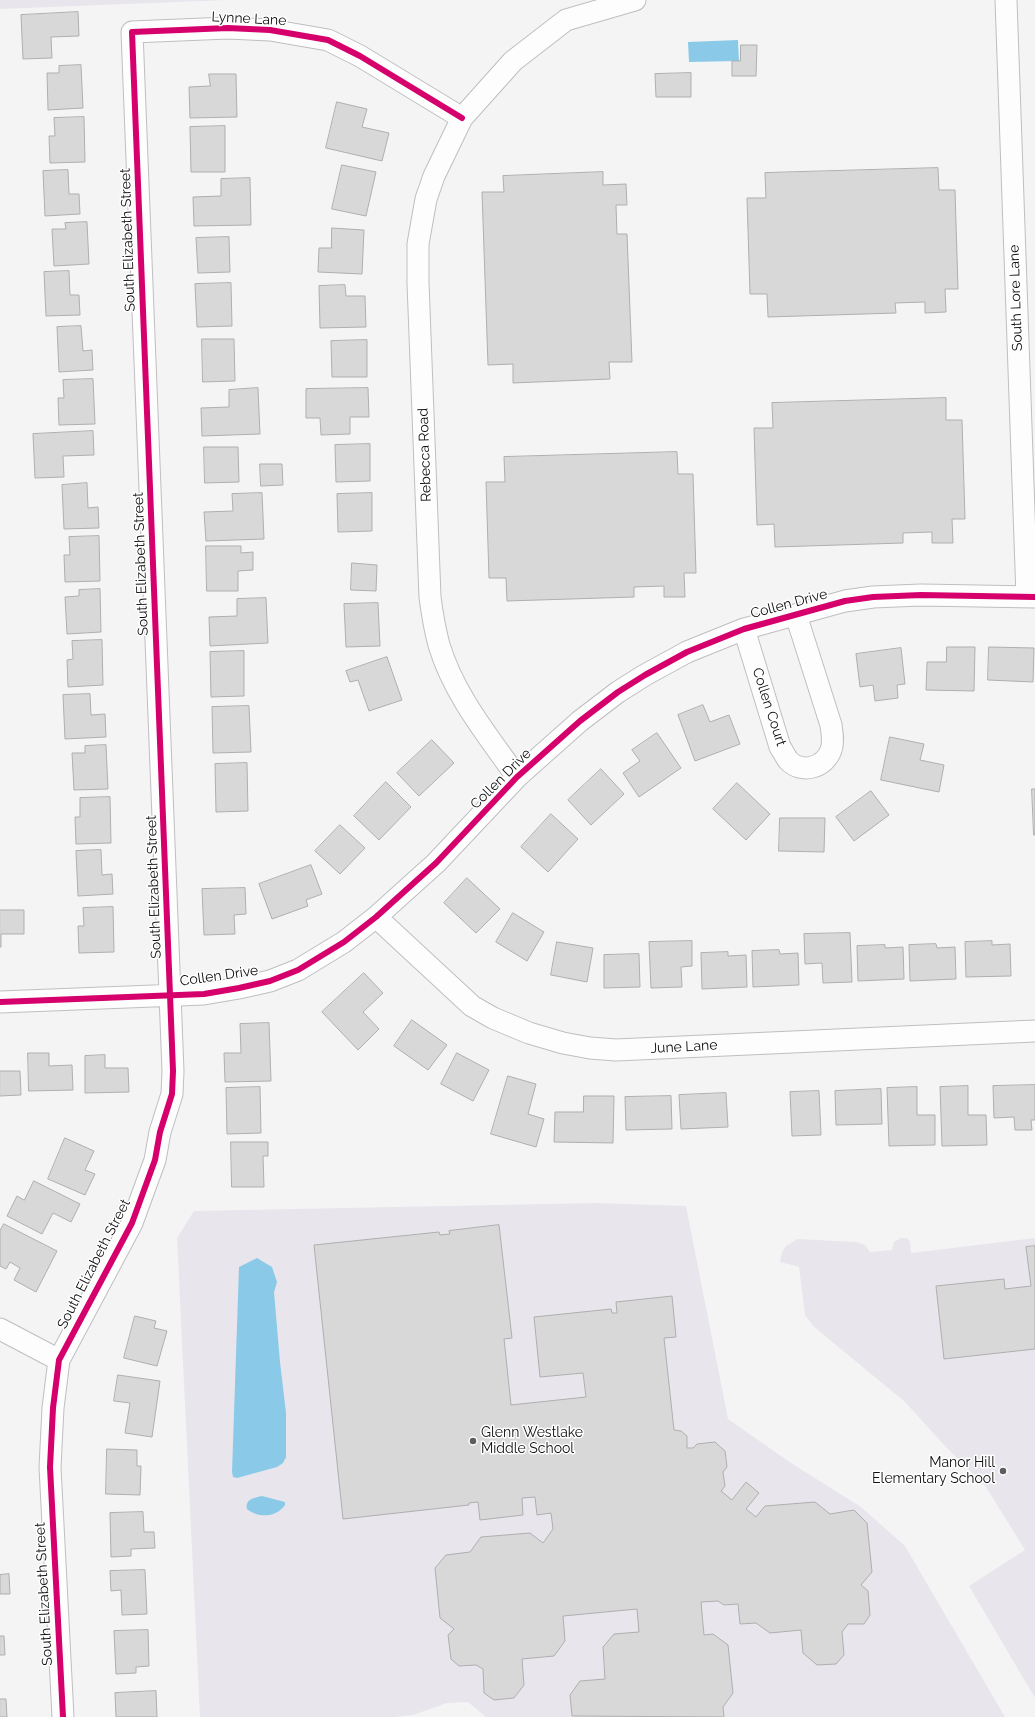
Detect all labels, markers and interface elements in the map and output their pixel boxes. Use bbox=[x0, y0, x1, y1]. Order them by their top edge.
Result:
street label: Lynne Lane bbox=[211, 9, 287, 29]
street label: South Elizabeth Street bbox=[117, 168, 139, 312]
street label: South Lore Lane bbox=[1006, 244, 1026, 352]
street label: Rebecca Road bbox=[415, 408, 435, 502]
street label: South Elizabeth Street bbox=[130, 492, 152, 636]
street label: Collen Drive bbox=[749, 586, 829, 622]
street label: Collen Court bbox=[748, 666, 790, 748]
street label: Collen Drive bbox=[467, 745, 535, 813]
street label: South Elizabeth Street bbox=[143, 815, 165, 959]
street label: Collen Drive bbox=[179, 962, 259, 990]
street label: June Lane bbox=[650, 1037, 718, 1057]
street label: South Elizabeth Street bbox=[54, 1196, 134, 1332]
place label: Glenn Westlake Middle School bbox=[481, 1425, 583, 1458]
marker: Glenn Westlake Middle School bbox=[468, 1436, 478, 1446]
place label: Manor Hill Elementary School bbox=[872, 1455, 995, 1488]
marker: Manor Hill Elementary School bbox=[998, 1466, 1008, 1476]
street label: South Elizabeth Street bbox=[32, 1522, 56, 1666]

